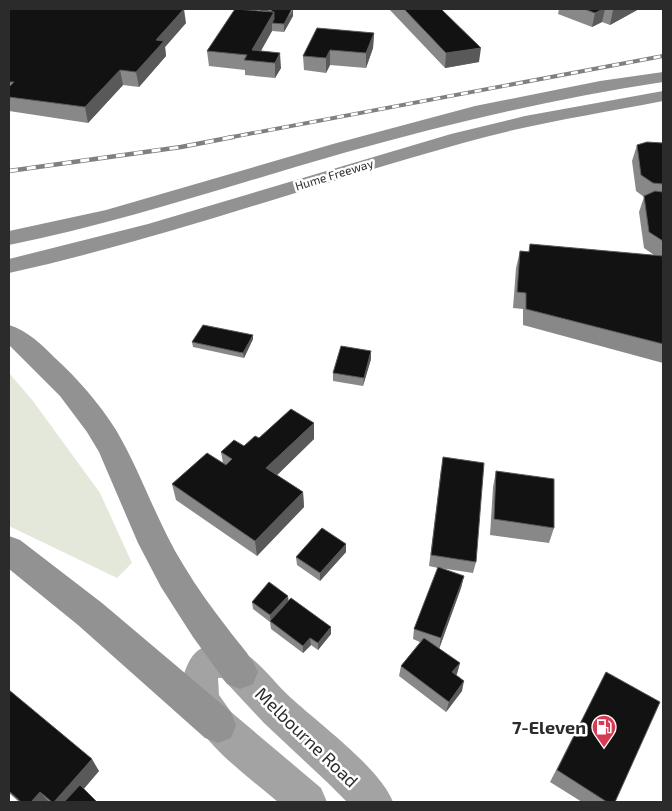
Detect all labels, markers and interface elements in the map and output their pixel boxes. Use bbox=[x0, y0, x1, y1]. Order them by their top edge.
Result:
street label: Hume Freeway bbox=[293, 155, 375, 193]
street label: Melbourne Road bbox=[251, 682, 363, 792]
fuel station icon: 7-Eleven bbox=[591, 714, 617, 748]
place label: 7-Eleven bbox=[512, 716, 586, 738]

